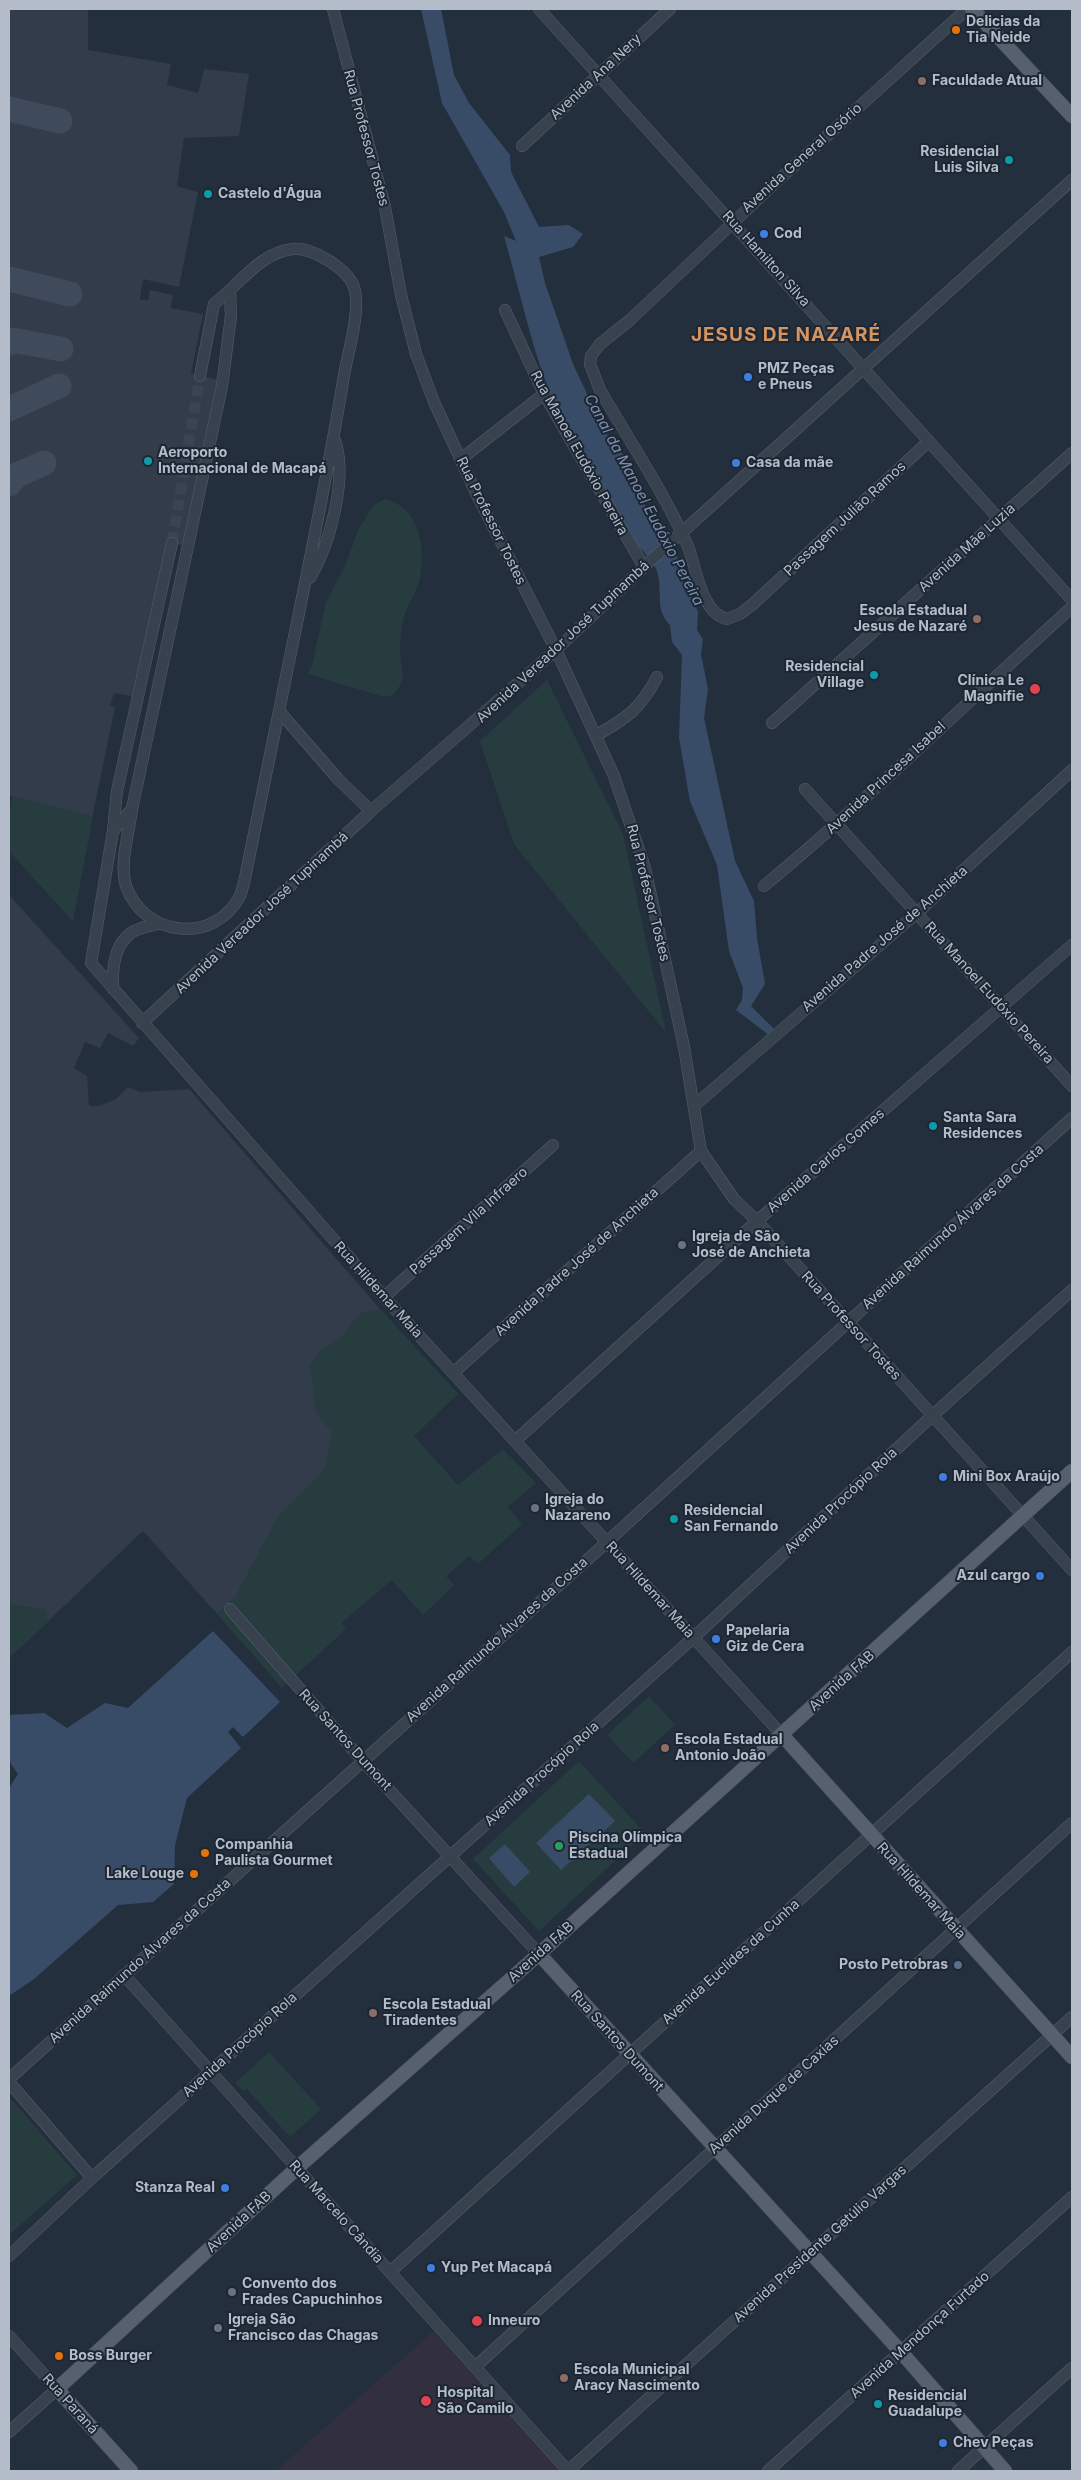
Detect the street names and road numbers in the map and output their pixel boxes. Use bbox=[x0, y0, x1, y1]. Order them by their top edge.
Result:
street label: Avenida Ana Nery bbox=[547, 31, 645, 123]
street label: Rua Professor Tostes bbox=[340, 68, 392, 208]
street label: Avenida General Osório bbox=[739, 100, 865, 216]
street label: Rua Hamilton Silva bbox=[719, 208, 813, 310]
street label: Rua Manoel Eudóxio Pereira bbox=[527, 368, 631, 538]
street label: Rua Professor Tostes bbox=[453, 454, 529, 588]
street label: Passagem Julião Ramos bbox=[781, 458, 909, 580]
street label: Avenida Mãe Luzia bbox=[915, 500, 1019, 596]
street label: Avenida Vereador José Tupinambá bbox=[473, 557, 653, 727]
street label: Avenida Princesa Isabel bbox=[823, 718, 949, 838]
street label: Rua Professor Tostes bbox=[623, 823, 673, 963]
street label: Avenida Vereador José Tupinambá bbox=[172, 828, 352, 998]
street label: Avenida Padre José de Anchieta bbox=[799, 863, 971, 1015]
street label: Rua Manoel Eudóxio Pereira bbox=[921, 919, 1057, 1067]
street label: Avenida Carlos Gomes bbox=[764, 1106, 888, 1216]
street label: Avenida Raimundo Álvares da Costa bbox=[859, 1141, 1047, 1313]
street label: Passagem Vila Infraero bbox=[407, 1164, 531, 1278]
street label: Avenida Padre José de Anchieta bbox=[492, 1184, 662, 1340]
street label: Rua Hildemar Maia bbox=[330, 1238, 426, 1342]
street label: Rua Professor Tostes bbox=[798, 1268, 904, 1384]
street label: Avenida Procópio Rola bbox=[781, 1444, 901, 1558]
street label: Rua Hildemar Maia bbox=[602, 1538, 698, 1642]
street label: Avenida Raimundo Álvares da Costa bbox=[403, 1554, 591, 1726]
street label: Avenida FAB bbox=[806, 1647, 878, 1715]
street label: Rua Santos Dumont bbox=[295, 1686, 395, 1794]
street label: Avenida Procópio Rola bbox=[481, 1718, 603, 1830]
street label: Rua Hildemar Maia bbox=[873, 1839, 969, 1943]
street label: Avenida Raimundo Álvares da Costa bbox=[46, 1875, 234, 2047]
street label: Avenida Euclides da Cunha bbox=[659, 1896, 803, 2028]
street label: Avenida FAB bbox=[505, 1918, 577, 1986]
street label: Rua Santos Dumont bbox=[567, 1987, 667, 2095]
street label: Avenida Procópio Rola bbox=[179, 1989, 301, 2101]
street label: Avenida Duque de Caxias bbox=[706, 2032, 842, 2158]
street label: Rua Marcelo Cândia bbox=[285, 2157, 387, 2267]
street label: Avenida Presidente Getúlio Vargas bbox=[730, 2162, 910, 2326]
street label: Avenida FAB bbox=[203, 2188, 275, 2256]
street label: Avenida Mendonça Furtado bbox=[847, 2268, 993, 2402]
street label: Rua Paraná bbox=[39, 2370, 101, 2438]

